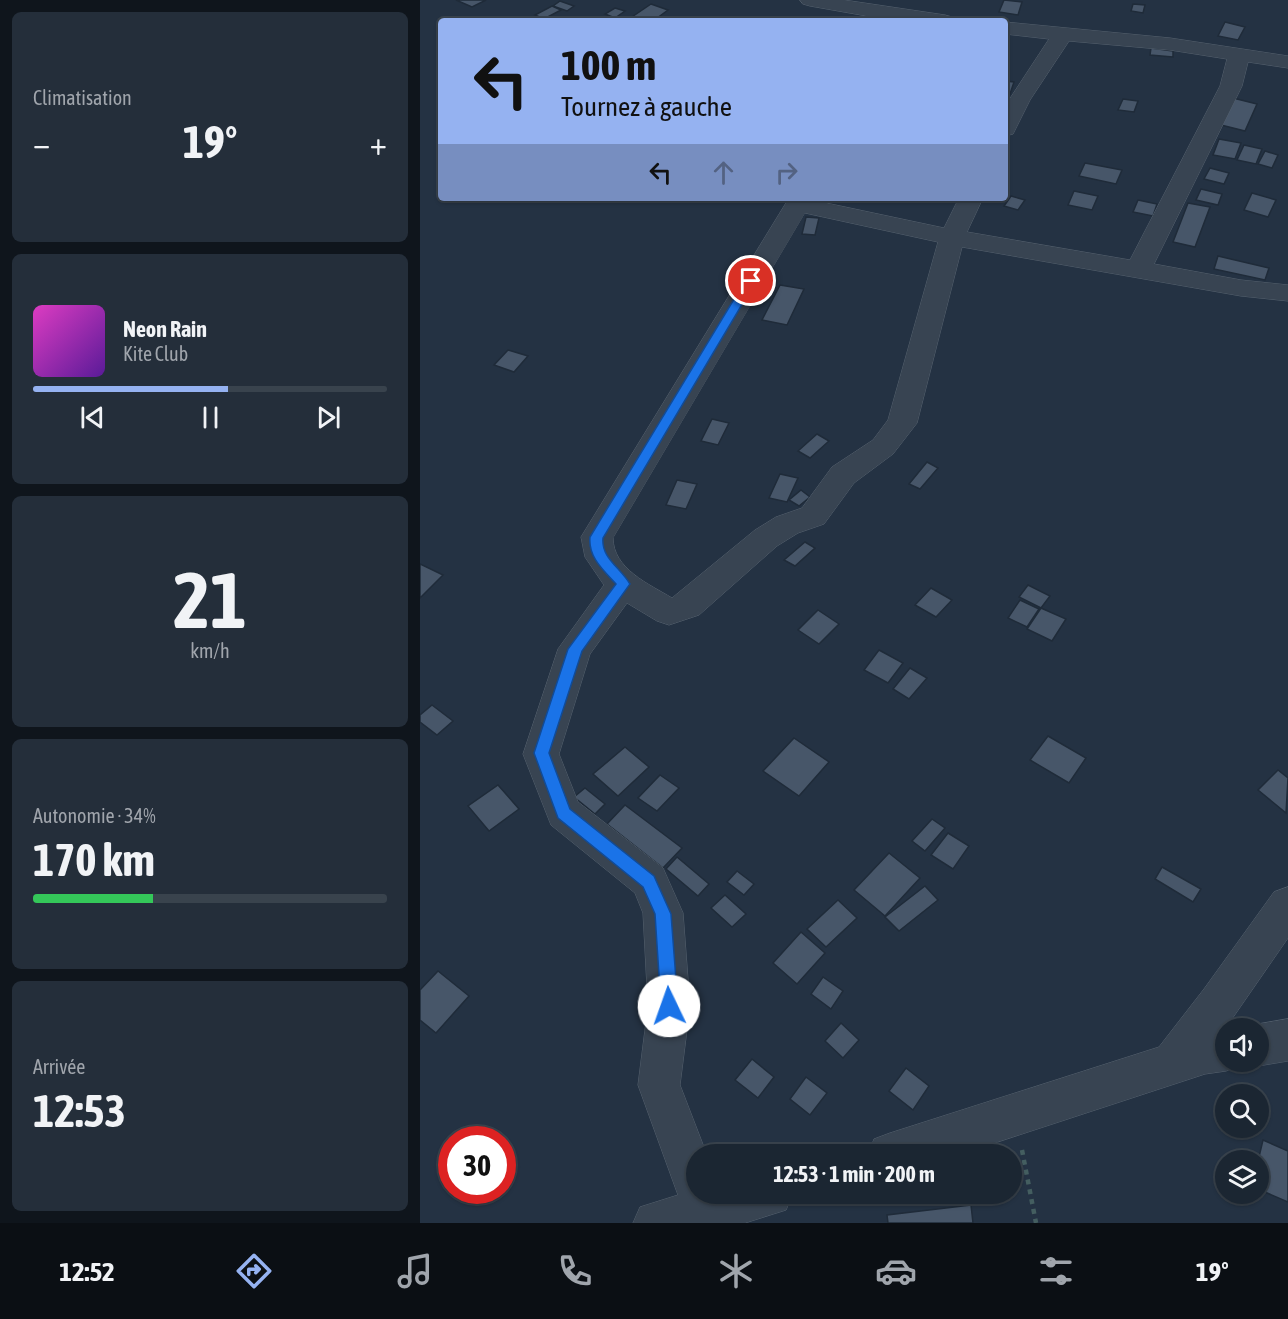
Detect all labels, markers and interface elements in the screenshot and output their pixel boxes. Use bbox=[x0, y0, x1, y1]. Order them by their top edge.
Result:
text: 100 m bbox=[561, 41, 656, 89]
icon: left bbox=[462, 42, 540, 120]
text: Climatisation bbox=[33, 86, 132, 109]
text: Tournez à gauche bbox=[561, 91, 732, 122]
text: 19° bbox=[183, 116, 237, 168]
text: − bbox=[33, 124, 50, 162]
text: + bbox=[370, 124, 387, 162]
icon: left bbox=[644, 156, 677, 189]
icon: ahead bbox=[707, 156, 740, 189]
icon: right bbox=[770, 156, 803, 189]
pin bbox=[725, 255, 776, 306]
icon: arrive bbox=[734, 264, 767, 297]
text: Neon Rain bbox=[123, 316, 207, 342]
text: Kite Club bbox=[123, 342, 188, 365]
icon: previous bbox=[76, 401, 109, 434]
icon: pause bbox=[194, 401, 227, 434]
icon: next bbox=[312, 401, 345, 434]
text: 21 bbox=[173, 555, 247, 645]
text: km/h bbox=[190, 639, 230, 662]
text: Autonomie · 34% bbox=[33, 804, 156, 827]
text: 170 km bbox=[33, 834, 155, 886]
position arrow bbox=[637, 974, 701, 1038]
map controls bbox=[1215, 1018, 1269, 1204]
button: sound bbox=[1215, 1018, 1269, 1072]
text: Arrivée bbox=[33, 1055, 85, 1078]
button: search bbox=[1215, 1084, 1269, 1138]
text: 12:53 bbox=[33, 1085, 126, 1137]
speed limit sign: 30 bbox=[438, 1126, 516, 1204]
button: layers bbox=[1215, 1150, 1269, 1204]
text: 12:53 · 1 min · 200 m bbox=[773, 1161, 935, 1187]
icon: directions bbox=[233, 1250, 275, 1292]
icon: music bbox=[394, 1250, 436, 1292]
icon: phone bbox=[554, 1250, 596, 1292]
icon: climate bbox=[715, 1250, 757, 1292]
icon: car bbox=[875, 1250, 917, 1292]
icon: filters bbox=[1035, 1250, 1077, 1292]
text: 12:52 bbox=[59, 1256, 115, 1287]
text: 19° bbox=[1196, 1256, 1229, 1287]

